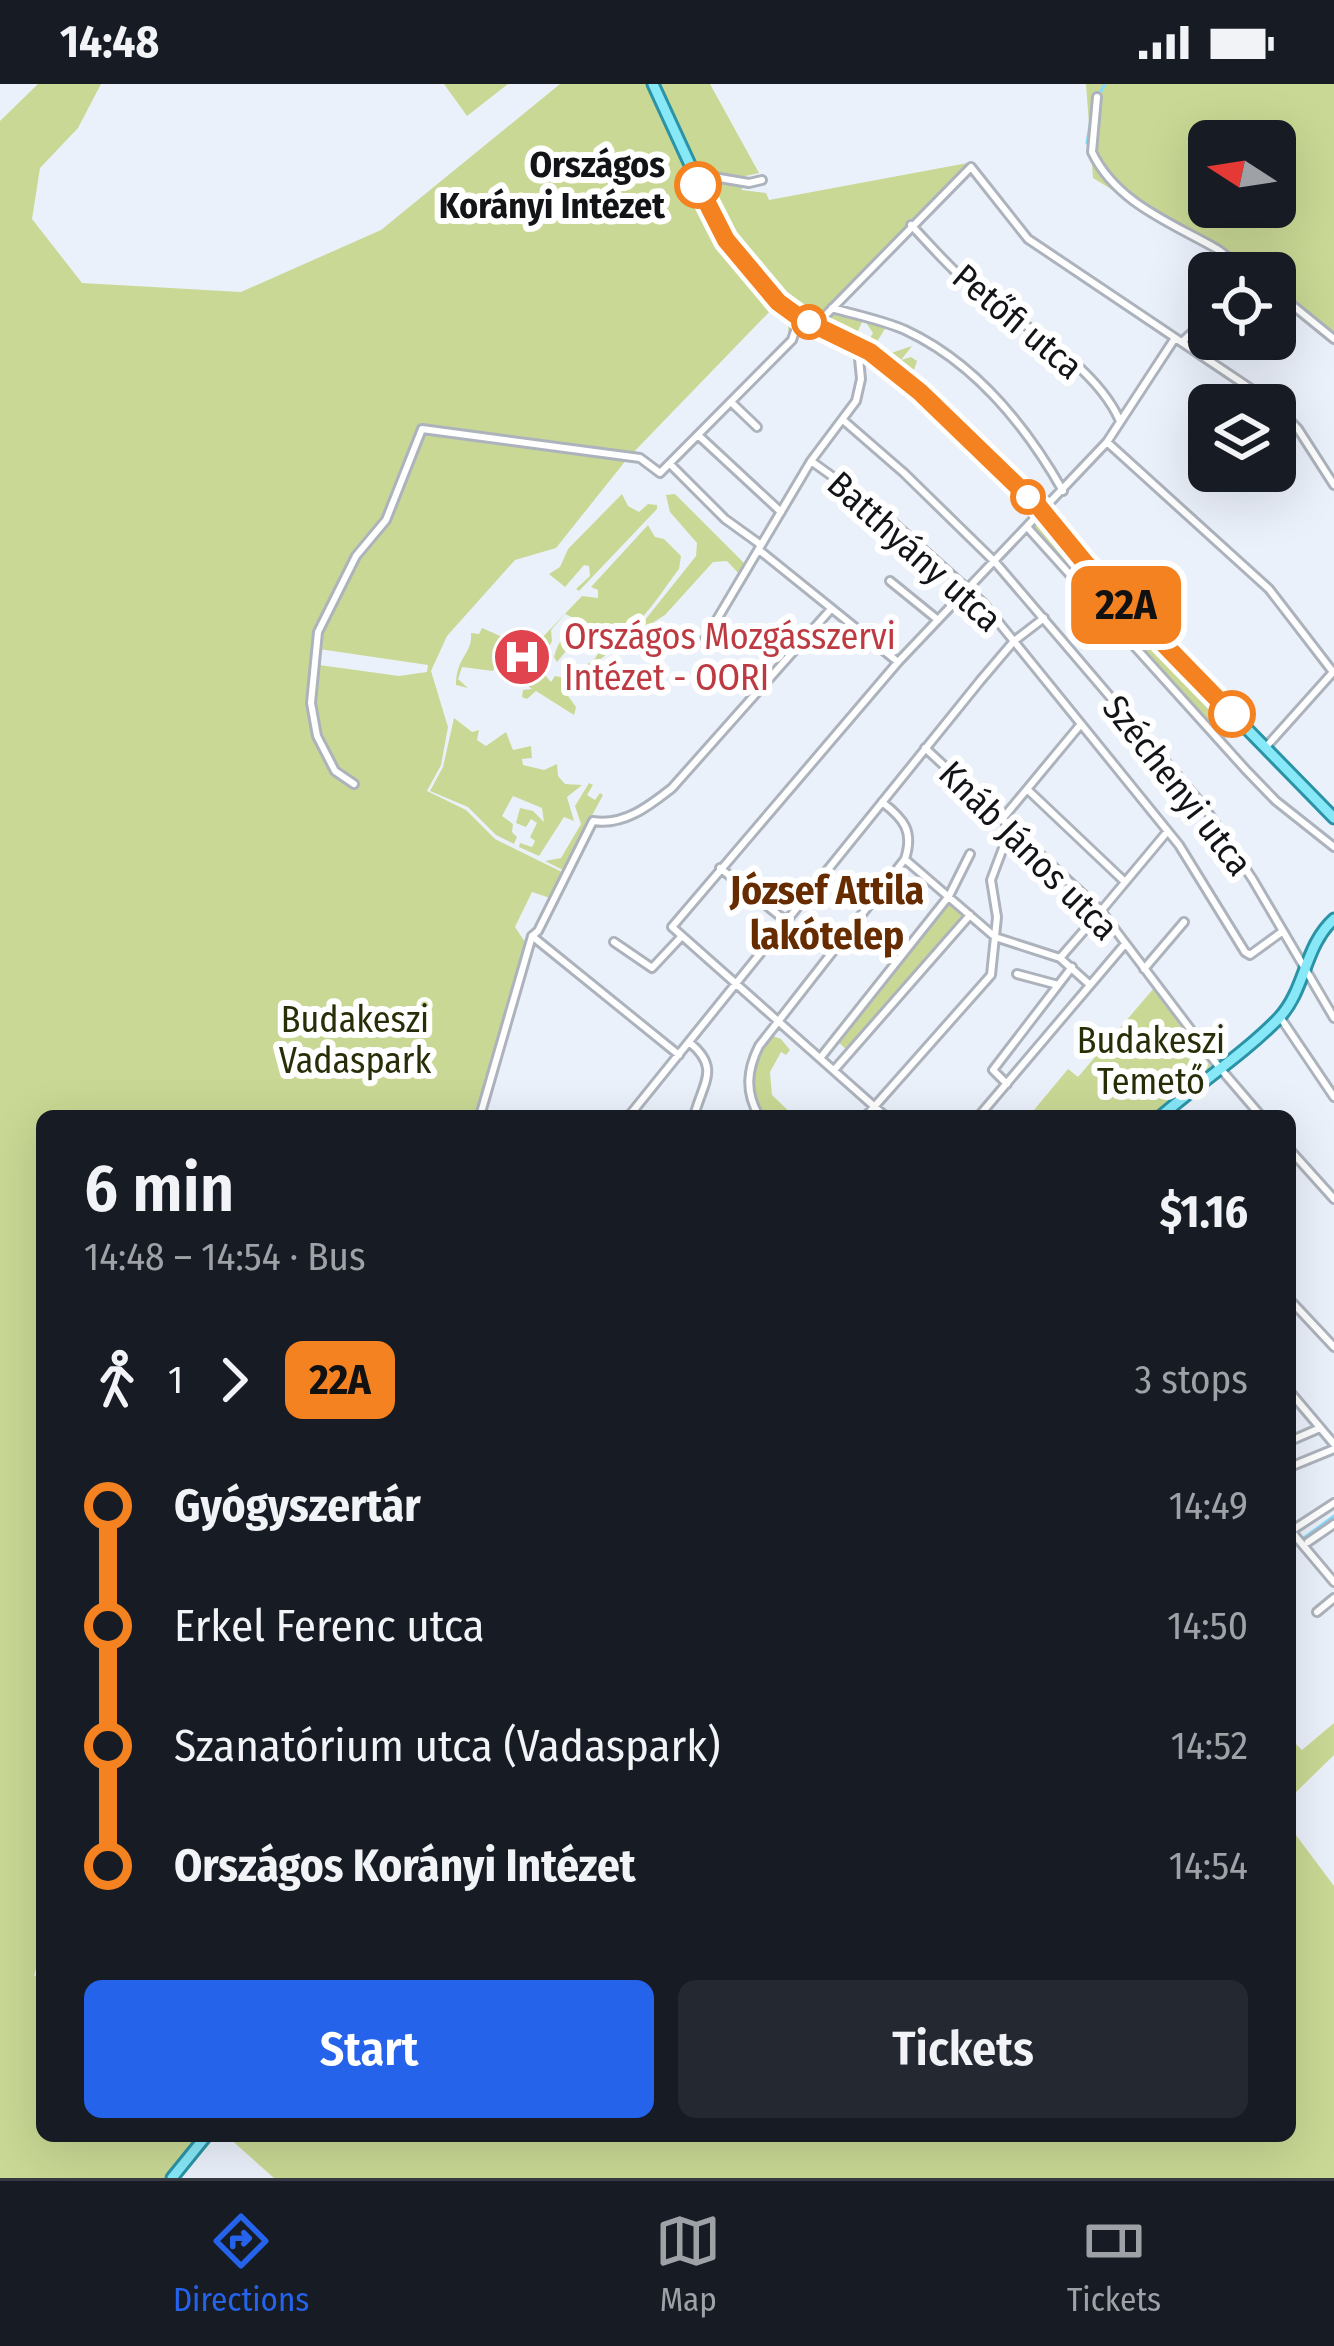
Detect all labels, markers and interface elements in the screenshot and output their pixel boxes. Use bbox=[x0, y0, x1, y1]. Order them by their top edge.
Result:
text: 14:48 bbox=[60, 15, 159, 69]
north arrow bbox=[1188, 120, 1296, 228]
map controls bbox=[1188, 120, 1296, 492]
place label: Országos Korányi Intézet bbox=[439, 143, 666, 228]
marker: Országos Korányi Intézet bbox=[676, 163, 720, 207]
button: locate bbox=[1188, 252, 1296, 360]
street label: Petőfi utca bbox=[944, 255, 1091, 389]
unlabelled marker bbox=[793, 306, 825, 338]
button: layers bbox=[1188, 384, 1296, 492]
street label: Batthyány utca bbox=[818, 462, 1010, 641]
unlabelled marker bbox=[1012, 481, 1044, 513]
line badge: 22A bbox=[1057, 566, 1195, 644]
text: 22A bbox=[1095, 580, 1157, 630]
place label: Országos Mozgásszervi Intézet - OORI bbox=[564, 615, 896, 700]
hospital icon: Országos Mozgásszervi Intézet - OORI bbox=[491, 626, 553, 688]
street label: Széchenyi utca bbox=[1093, 687, 1261, 884]
unlabelled marker bbox=[1210, 692, 1254, 736]
street label: Knáb János utca bbox=[930, 752, 1127, 949]
district label: József Attila lakótelep bbox=[729, 868, 924, 959]
park label: Budakeszi Vadaspark bbox=[279, 998, 431, 1083]
park label: Budakeszi Temető bbox=[1077, 1019, 1225, 1104]
text: 6 min bbox=[84, 1149, 234, 1228]
text: $1.16 bbox=[1160, 1185, 1248, 1239]
text: 14:48 – 14:54 · Bus bbox=[84, 1234, 366, 1280]
icon: walk bbox=[84, 1347, 150, 1413]
icon: forward bbox=[201, 1347, 267, 1413]
text: 22A bbox=[309, 1355, 371, 1405]
text: 1 bbox=[168, 1357, 183, 1403]
text: 3 stops bbox=[1135, 1357, 1248, 1403]
text: Gyógyszertár bbox=[174, 1479, 421, 1533]
text: 14:49 bbox=[1169, 1483, 1248, 1529]
text: Erkel Ferenc utca bbox=[174, 1599, 485, 1653]
text: 14:50 bbox=[1167, 1603, 1248, 1649]
text: Szanatórium utca (Vadaspark) bbox=[174, 1719, 720, 1773]
text: 14:52 bbox=[1171, 1723, 1248, 1769]
text: Országos Korányi Intézet bbox=[174, 1839, 636, 1893]
text: 14:54 bbox=[1169, 1843, 1248, 1889]
button: Start bbox=[84, 1980, 654, 2118]
button: Tickets bbox=[678, 1980, 1248, 2118]
tab: Directions bbox=[173, 2208, 309, 2320]
tab: Map bbox=[655, 2208, 721, 2320]
tab: Tickets bbox=[1067, 2208, 1161, 2320]

